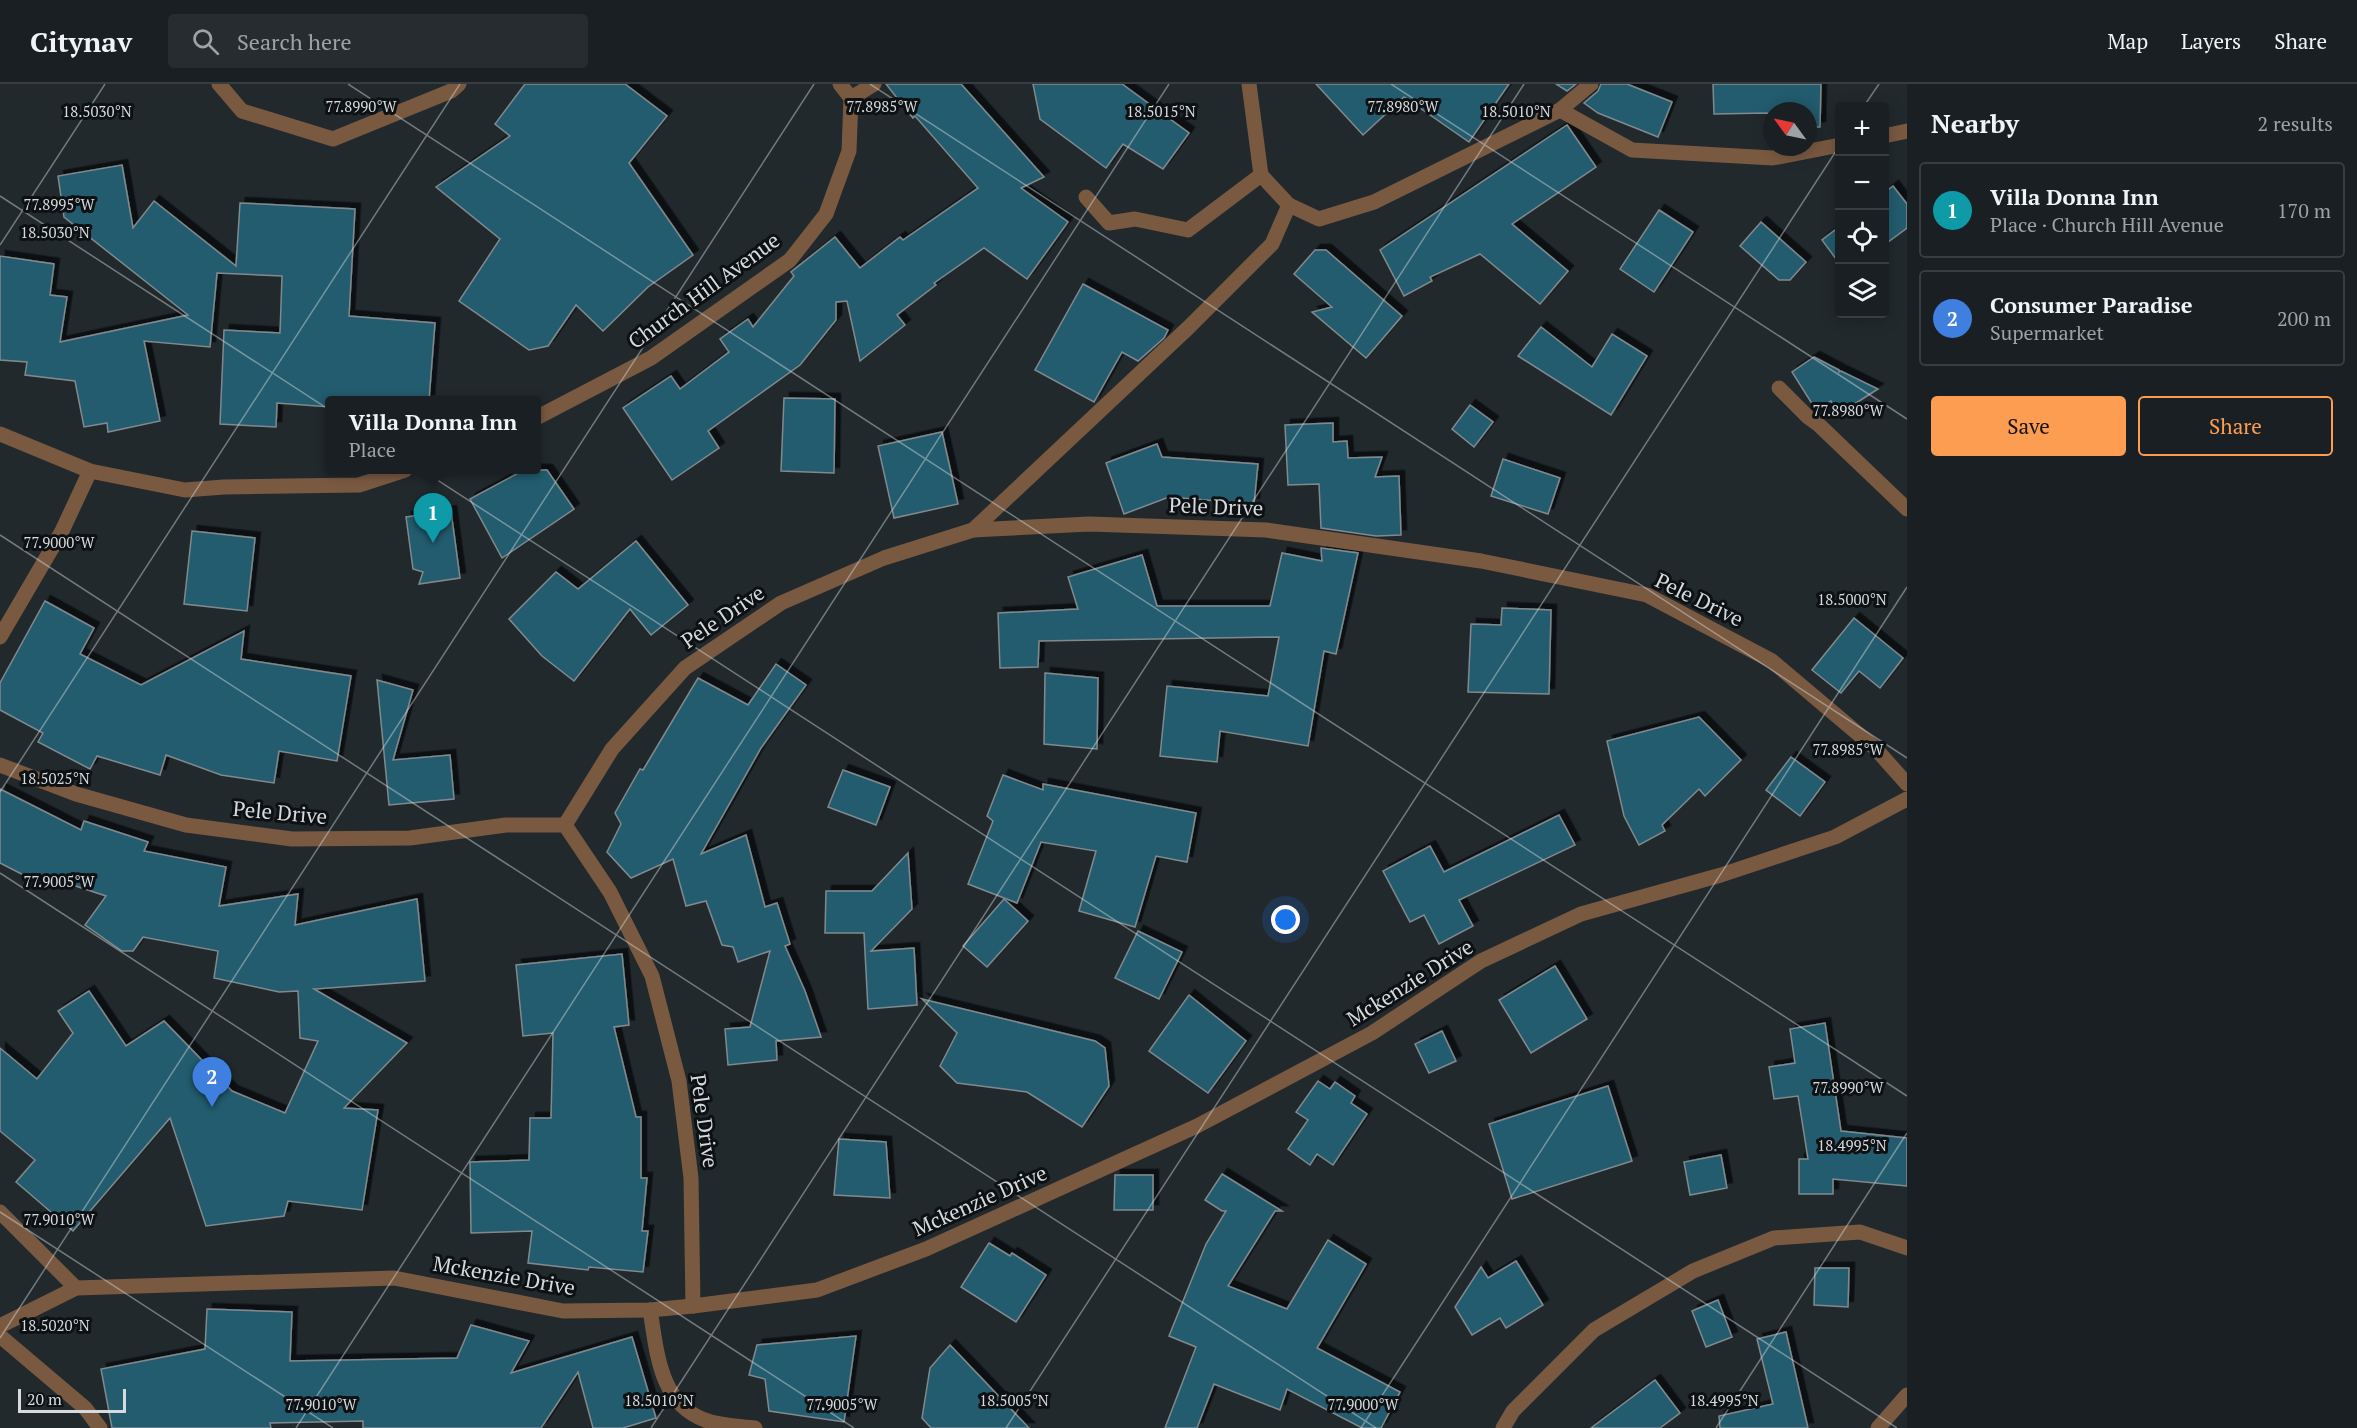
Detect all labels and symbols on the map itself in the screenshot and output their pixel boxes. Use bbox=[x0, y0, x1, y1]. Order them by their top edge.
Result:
text: 77.8990°W bbox=[325, 96, 397, 116]
text: 77.8985°W bbox=[846, 96, 918, 116]
text: 77.8980°W bbox=[1367, 96, 1439, 116]
text: 18.5030°N bbox=[62, 101, 132, 121]
text: 18.5015°N bbox=[1126, 101, 1196, 121]
text: 18.5010°N bbox=[1481, 101, 1551, 121]
north arrow bbox=[1763, 102, 1817, 156]
text: 77.8995°W bbox=[23, 194, 95, 214]
text: 18.5030°N bbox=[20, 222, 90, 242]
street label: Church Hill Avenue bbox=[622, 226, 785, 355]
text: 77.8980°W bbox=[1812, 400, 1884, 420]
street label: Pele Drive bbox=[1168, 490, 1264, 522]
pin: 1 bbox=[414, 494, 452, 543]
text: 77.9000°W bbox=[23, 532, 95, 552]
street label: Pele Drive bbox=[1651, 566, 1748, 632]
street label: Pele Drive bbox=[675, 578, 769, 654]
text: 18.5000°N bbox=[1817, 589, 1887, 609]
text: 77.8985°W bbox=[1812, 739, 1884, 759]
text: 18.5025°N bbox=[20, 768, 90, 788]
street label: Pele Drive bbox=[232, 794, 328, 830]
text: 77.9005°W bbox=[23, 871, 95, 891]
your location bbox=[1271, 905, 1300, 934]
street label: Mckenzie Drive bbox=[1341, 932, 1478, 1032]
pin: 2 bbox=[192, 1058, 232, 1107]
street label: Pele Drive bbox=[685, 1072, 725, 1170]
text: 77.8990°W bbox=[1812, 1077, 1884, 1097]
text: 18.4995°N bbox=[1817, 1135, 1887, 1155]
street label: Mckenzie Drive bbox=[908, 1158, 1051, 1242]
text: 77.9010°W bbox=[23, 1209, 95, 1229]
street label: Mckenzie Drive bbox=[431, 1249, 577, 1301]
text: 18.5020°N bbox=[20, 1315, 90, 1335]
scale bar bbox=[18, 1386, 126, 1414]
text: 18.5010°N bbox=[624, 1390, 694, 1410]
text: 18.5005°N bbox=[979, 1390, 1049, 1410]
text: 18.4995°N bbox=[1689, 1390, 1759, 1410]
text: 77.9010°W bbox=[285, 1394, 357, 1414]
text: 77.9005°W bbox=[806, 1394, 878, 1414]
text: 77.9000°W bbox=[1327, 1394, 1399, 1414]

